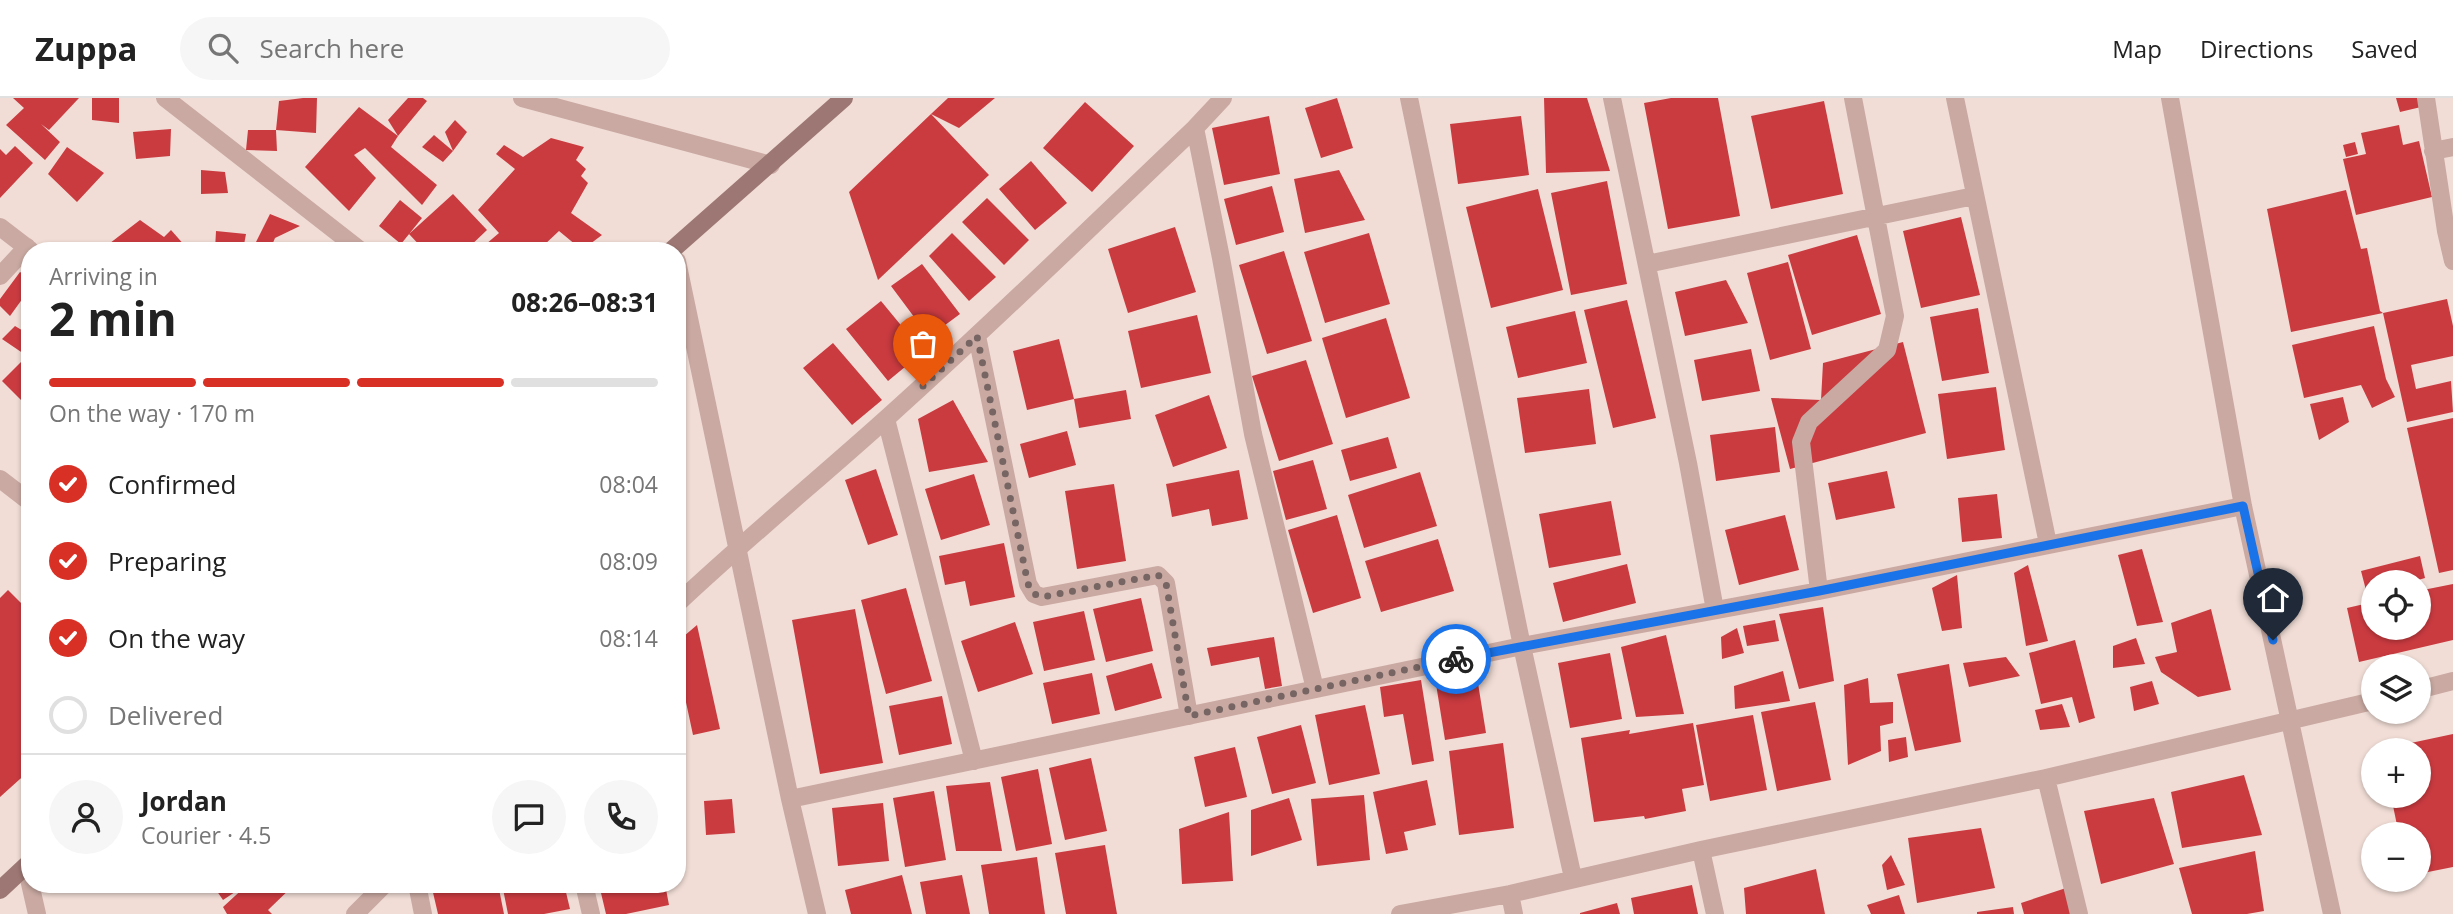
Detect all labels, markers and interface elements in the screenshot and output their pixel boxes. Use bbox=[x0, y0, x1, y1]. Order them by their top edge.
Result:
search box bbox=[180, 17, 670, 80]
text: Zuppa bbox=[35, 26, 138, 71]
icon: search bbox=[204, 29, 242, 67]
text: Search here bbox=[260, 30, 404, 66]
text: Map bbox=[2112, 32, 2162, 65]
text: Directions bbox=[2200, 32, 2313, 65]
text: Saved bbox=[2351, 32, 2418, 65]
text: Arriving in bbox=[49, 260, 158, 292]
text: 08:26–08:31 bbox=[511, 284, 658, 320]
text: 2 min bbox=[49, 287, 177, 349]
pin bbox=[893, 314, 953, 386]
icon: bag bbox=[904, 325, 942, 363]
text: On the way · 170 m bbox=[49, 397, 255, 429]
icon: check bbox=[49, 465, 87, 503]
text: Confirmed bbox=[108, 466, 236, 502]
text: 08:04 bbox=[599, 468, 658, 500]
icon: check bbox=[49, 542, 87, 580]
text: Preparing bbox=[108, 543, 226, 579]
text: 08:09 bbox=[599, 545, 658, 577]
pin bbox=[2243, 568, 2303, 640]
map controls bbox=[2361, 570, 2431, 892]
button: locate bbox=[2361, 570, 2431, 640]
icon: home bbox=[2254, 579, 2292, 617]
icon: check bbox=[49, 619, 87, 657]
text: On the way bbox=[108, 620, 245, 656]
text: 08:14 bbox=[599, 622, 658, 654]
courier bbox=[1421, 624, 1491, 694]
icon: bike bbox=[1437, 640, 1475, 678]
button: layers bbox=[2361, 654, 2431, 724]
text: Delivered bbox=[108, 697, 223, 733]
button: + bbox=[2361, 738, 2431, 808]
button: person bbox=[49, 780, 123, 854]
button: chat bbox=[492, 780, 566, 854]
button: phone bbox=[584, 780, 658, 854]
text: Jordan bbox=[141, 783, 227, 819]
text: Courier · 4.5 bbox=[141, 819, 271, 851]
button: − bbox=[2361, 822, 2431, 892]

